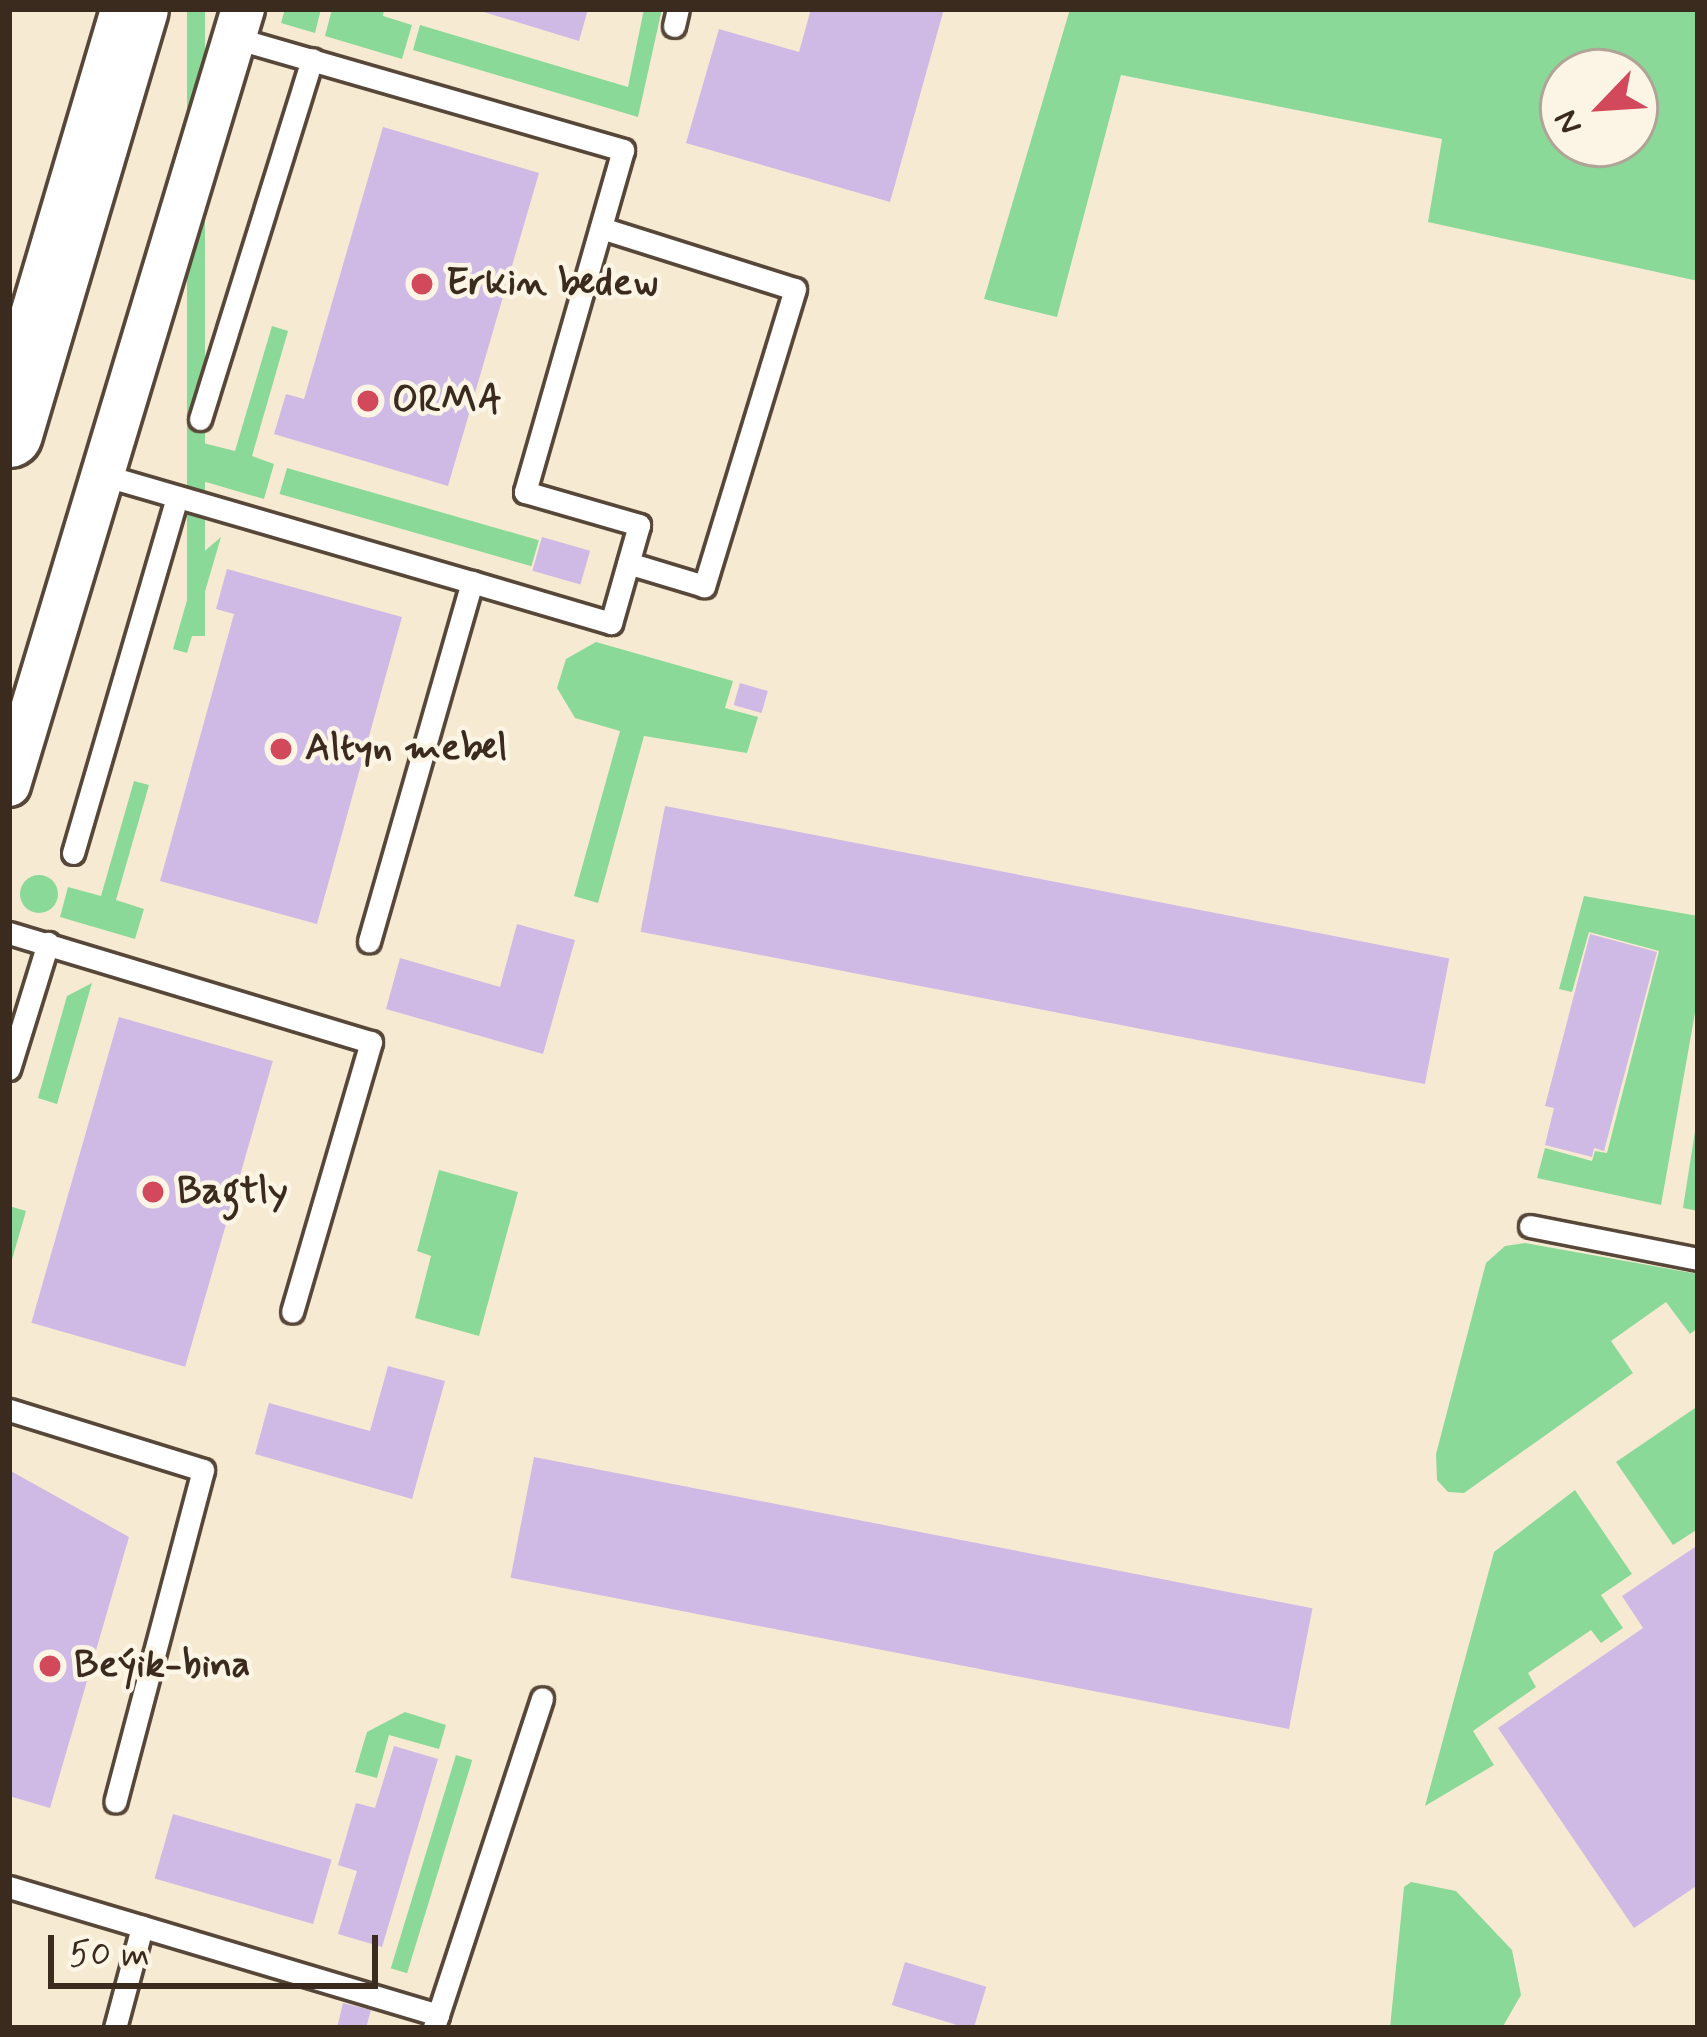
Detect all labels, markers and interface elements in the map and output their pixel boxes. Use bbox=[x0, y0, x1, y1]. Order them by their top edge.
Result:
north arrow bbox=[1539, 48, 1659, 168]
text: N bbox=[1545, 103, 1594, 141]
place label: Erkin bedew bbox=[446, 261, 658, 307]
marker: Erkin bedew bbox=[409, 271, 435, 297]
place label: ORMA bbox=[392, 378, 502, 424]
marker: ORMA bbox=[355, 388, 381, 414]
place label: Altyn mebel bbox=[305, 726, 501, 772]
marker: Altyn mebel bbox=[268, 736, 294, 762]
place label: Bagtly bbox=[177, 1169, 288, 1215]
marker: Bagtly bbox=[140, 1179, 166, 1205]
place label: Beýik-bina bbox=[74, 1643, 250, 1689]
marker: Beýik-bina bbox=[37, 1653, 63, 1679]
scale bar bbox=[54, 1911, 384, 1985]
text: 50 m bbox=[69, 1932, 150, 1979]

